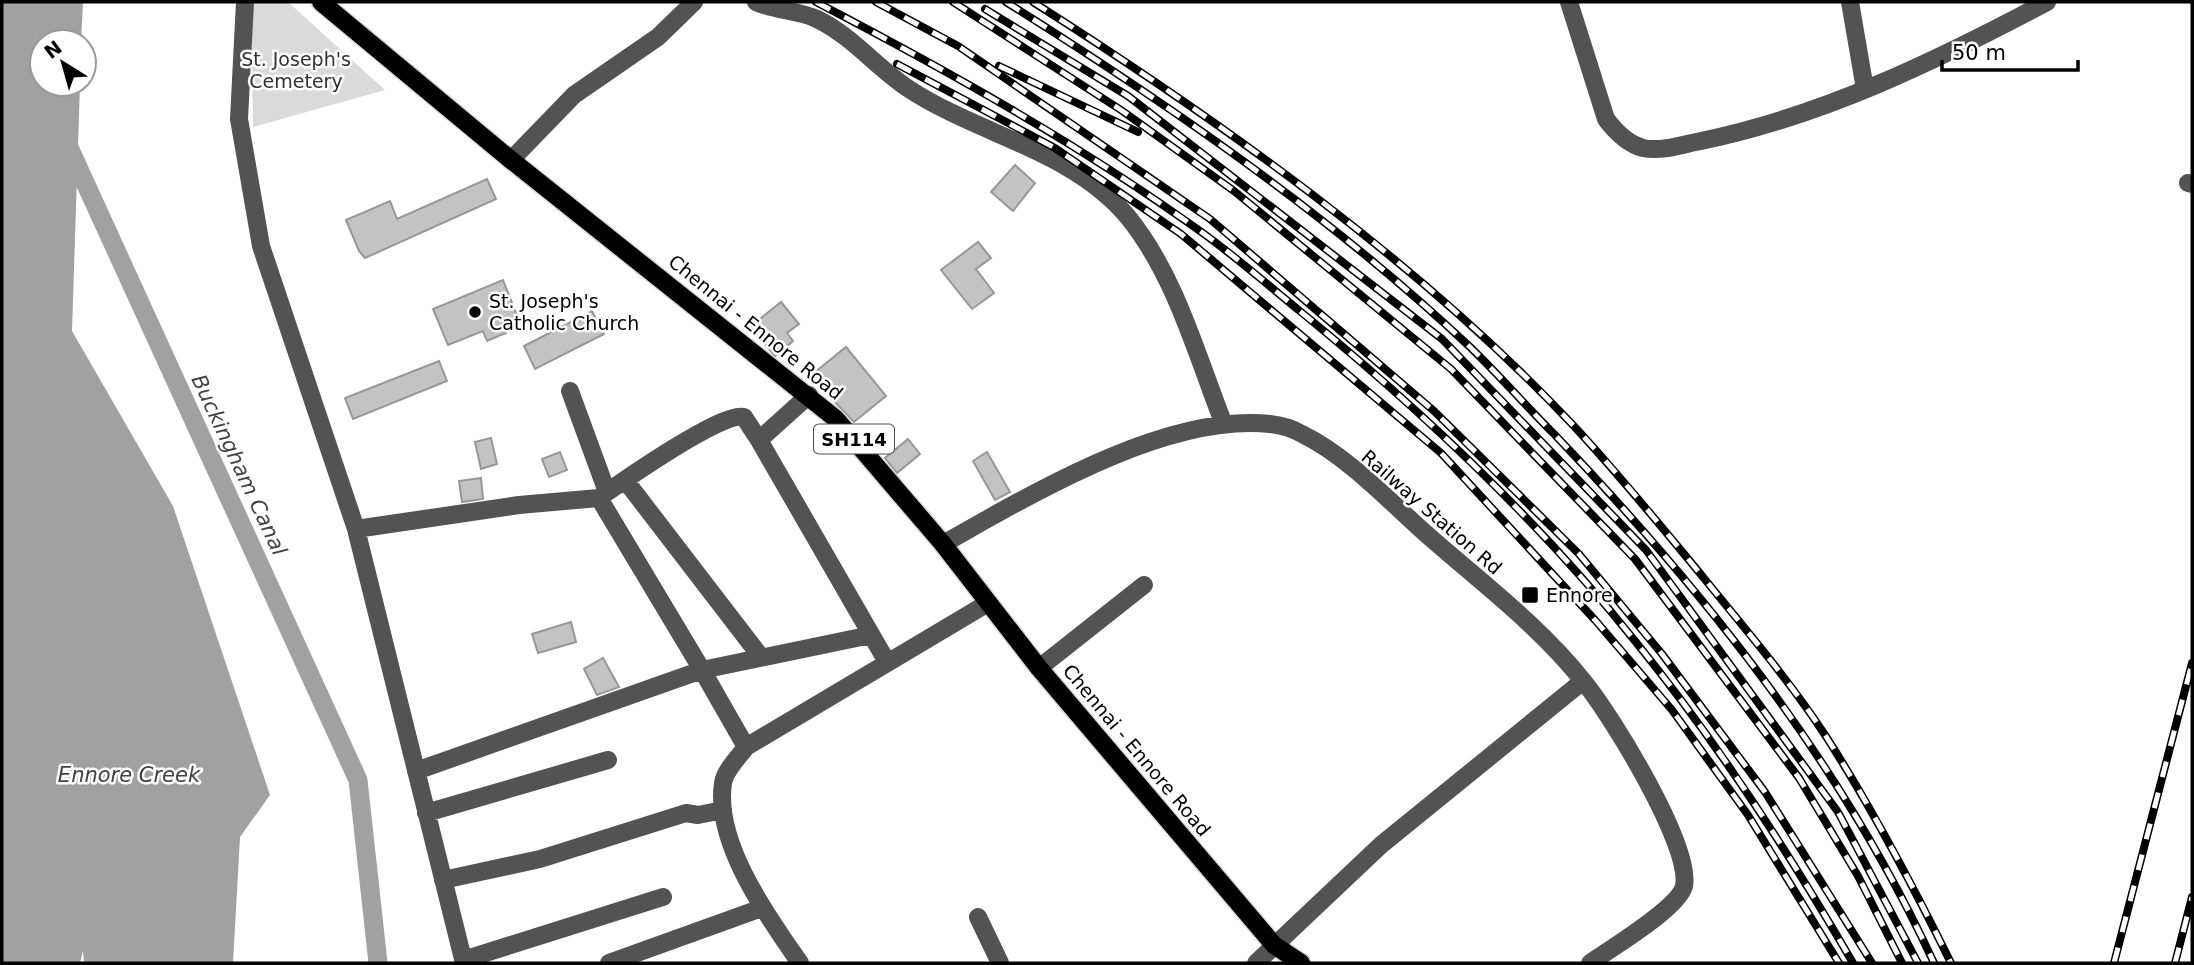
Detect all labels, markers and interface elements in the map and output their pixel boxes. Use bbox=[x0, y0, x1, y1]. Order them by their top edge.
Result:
north arrow bbox=[28, 28, 98, 98]
scale bar bbox=[1942, 28, 2078, 72]
text: N bbox=[40, 36, 66, 63]
text: 50 m bbox=[1952, 41, 2006, 65]
park label: St. Joseph's Cemetery bbox=[241, 48, 351, 92]
street label: Chennai - Ennore Road bbox=[665, 250, 847, 404]
place label: St. Joseph's Catholic Church bbox=[489, 290, 639, 334]
marker: St. Joseph's Catholic Church bbox=[467, 304, 483, 320]
water label: Buckingham Canal bbox=[187, 371, 292, 559]
road number: SH114 bbox=[814, 424, 894, 454]
street label: Railway Station Rd bbox=[1357, 445, 1507, 579]
place label: Ennore bbox=[1546, 584, 1613, 606]
marker: Ennore bbox=[1520, 585, 1540, 605]
street label: Chennai - Ennore Road bbox=[1059, 660, 1215, 840]
water label: Ennore Creek bbox=[58, 763, 201, 787]

